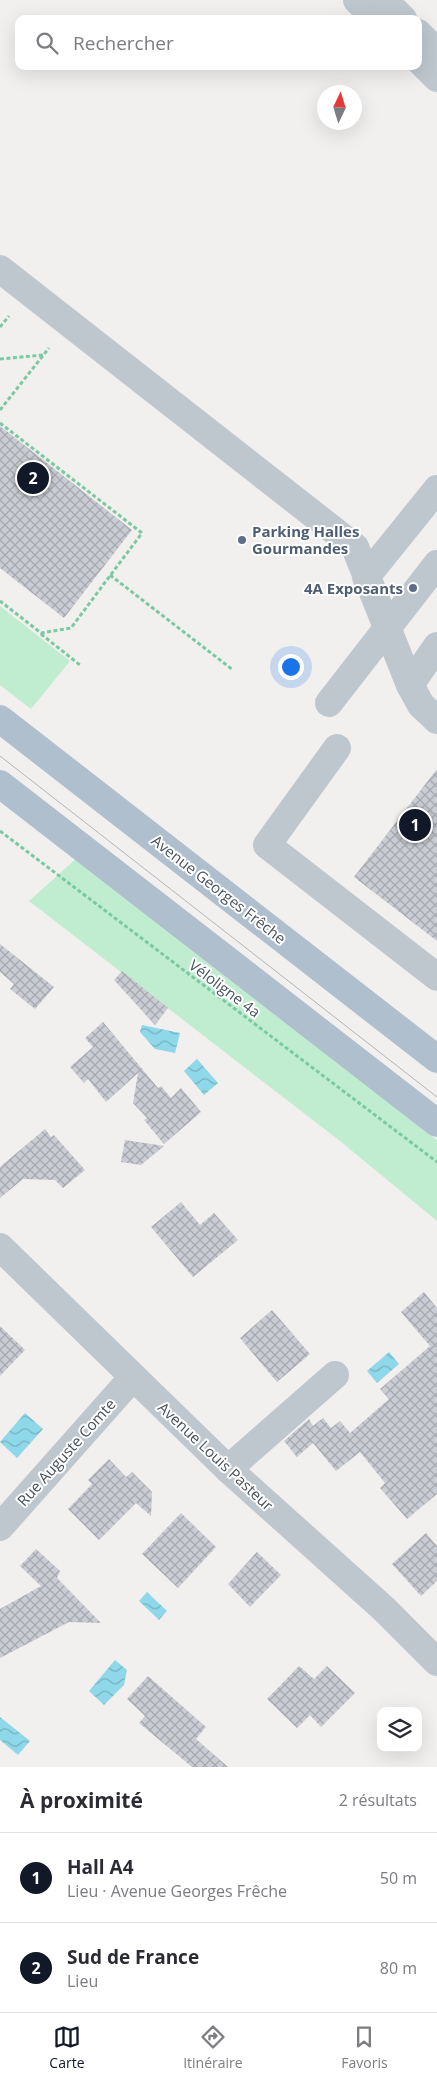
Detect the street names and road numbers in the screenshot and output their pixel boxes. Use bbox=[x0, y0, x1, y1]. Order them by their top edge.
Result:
street label: Avenue Georges Frêche bbox=[148, 830, 290, 948]
street label: Véloligne 4a bbox=[185, 955, 265, 1021]
street label: Rue Auguste Comte bbox=[12, 1394, 120, 1510]
street label: Avenue Louis Pasteur bbox=[154, 1397, 278, 1515]

